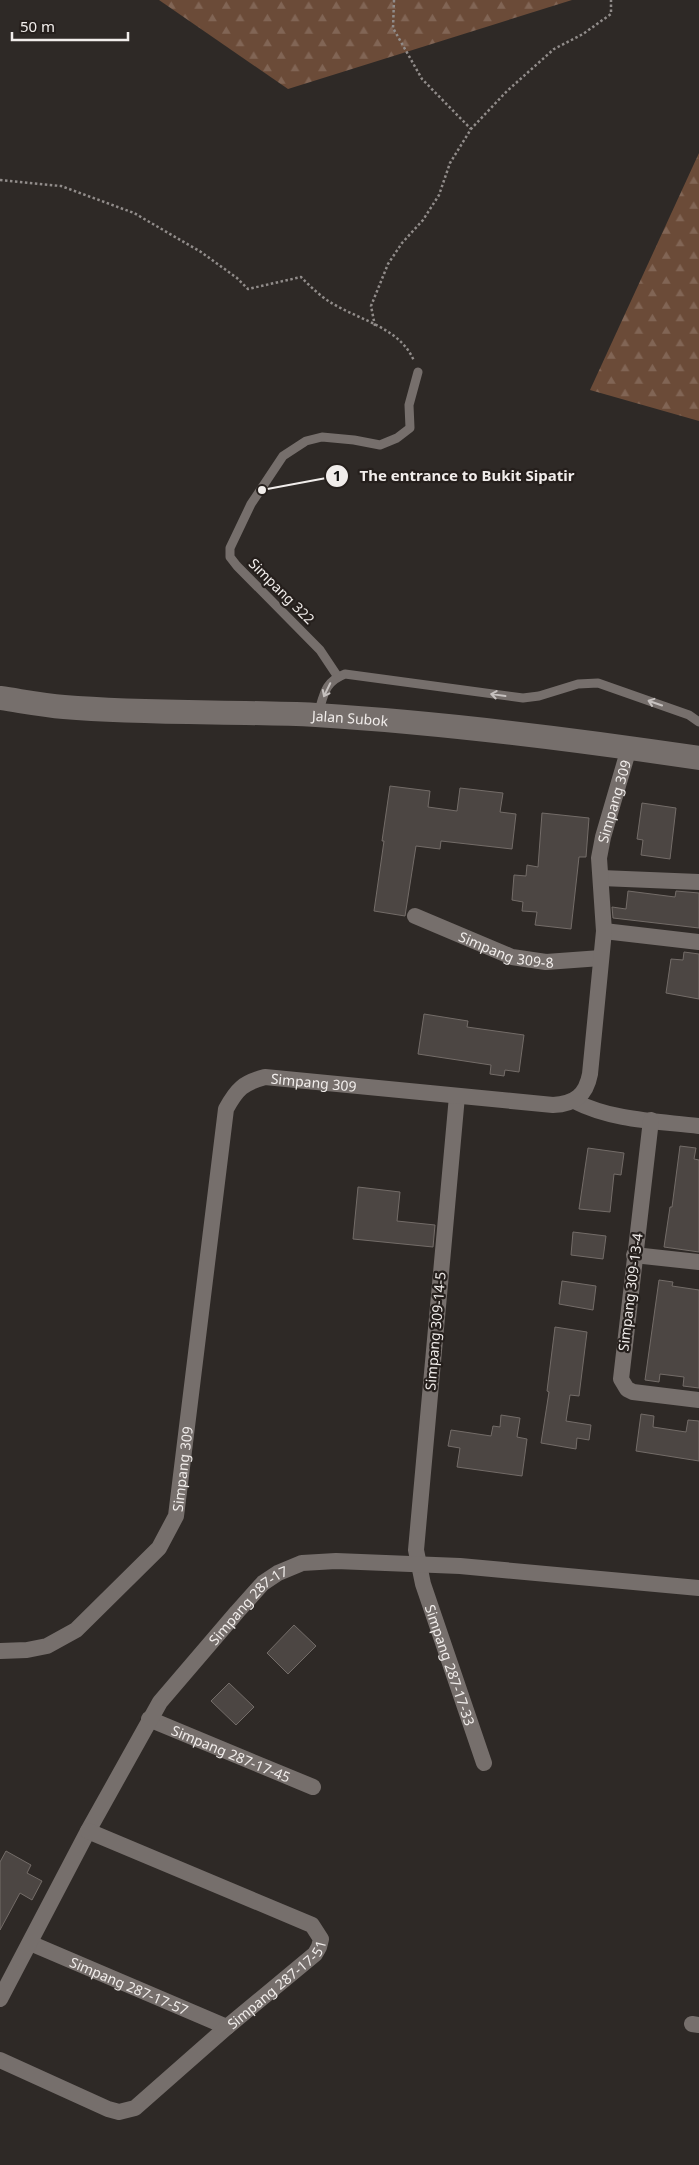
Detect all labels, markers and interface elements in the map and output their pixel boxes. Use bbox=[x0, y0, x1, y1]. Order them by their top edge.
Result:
scale bar bbox=[12, 10, 129, 42]
text: 50 m bbox=[20, 16, 55, 36]
callout: The entrance to Bukit Sipatir bbox=[325, 461, 585, 491]
text: 1 bbox=[333, 465, 341, 485]
text: The entrance to Bukit Sipatir bbox=[360, 465, 575, 485]
street label: Simpang 322 bbox=[245, 554, 319, 628]
one-way arrow bbox=[321, 682, 331, 697]
one-way arrow bbox=[490, 690, 506, 700]
one-way arrow bbox=[647, 697, 663, 707]
street label: Jalan Subok bbox=[310, 705, 390, 730]
street label: Simpang 309 bbox=[593, 757, 635, 844]
street label: Simpang 309-8 bbox=[456, 926, 554, 972]
street label: Simpang 309 bbox=[270, 1068, 357, 1095]
street label: Simpang 309-13-4 bbox=[613, 1232, 647, 1352]
street label: Simpang 309-14-5 bbox=[420, 1271, 450, 1391]
street label: Simpang 309 bbox=[167, 1425, 196, 1513]
street label: Simpang 287-17 bbox=[204, 1561, 290, 1649]
street label: Simpang 287-17-33 bbox=[421, 1602, 480, 1728]
street label: Simpang 287-17-45 bbox=[169, 1720, 293, 1786]
street label: Simpang 287-17-51 bbox=[223, 1938, 330, 2033]
street label: Simpang 287-17-57 bbox=[67, 1952, 191, 2019]

